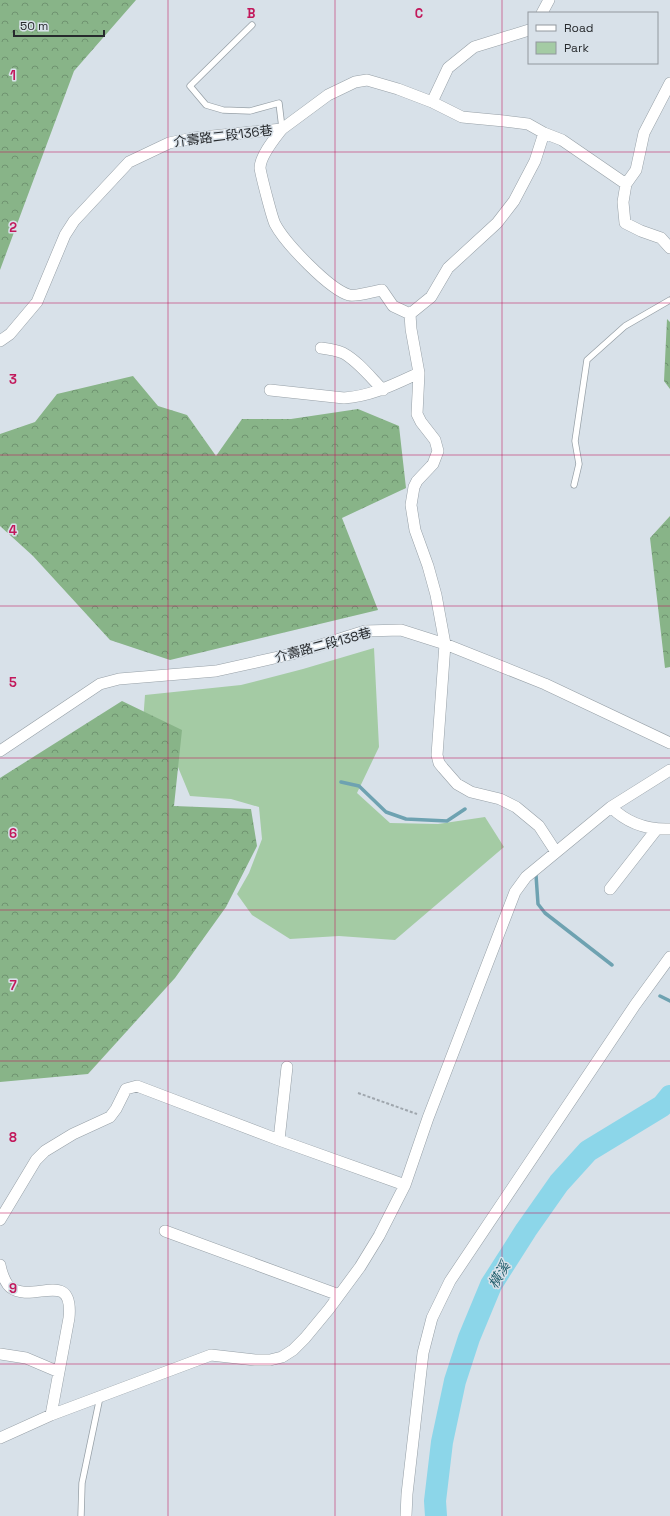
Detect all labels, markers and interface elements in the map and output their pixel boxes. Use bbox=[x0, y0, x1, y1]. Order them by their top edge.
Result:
text: B bbox=[247, 5, 256, 22]
text: C bbox=[415, 5, 423, 22]
scale bar bbox=[14, 12, 104, 38]
legend bbox=[528, 12, 658, 64]
text: 50 m bbox=[20, 18, 48, 34]
text: Road bbox=[564, 20, 593, 36]
text: Park bbox=[564, 40, 589, 56]
text: 1 bbox=[10, 67, 16, 84]
street label: 介壽路二段136巷 bbox=[173, 122, 273, 150]
text: 2 bbox=[9, 219, 17, 236]
text: 3 bbox=[9, 371, 17, 388]
text: 4 bbox=[9, 522, 17, 539]
street label: 介壽路二段138巷 bbox=[273, 624, 373, 666]
text: 5 bbox=[9, 674, 17, 691]
text: 6 bbox=[9, 825, 17, 842]
text: 7 bbox=[9, 977, 17, 994]
text: 8 bbox=[9, 1129, 17, 1146]
water label: 橫溪 bbox=[484, 1257, 515, 1292]
text: 9 bbox=[9, 1280, 17, 1297]

